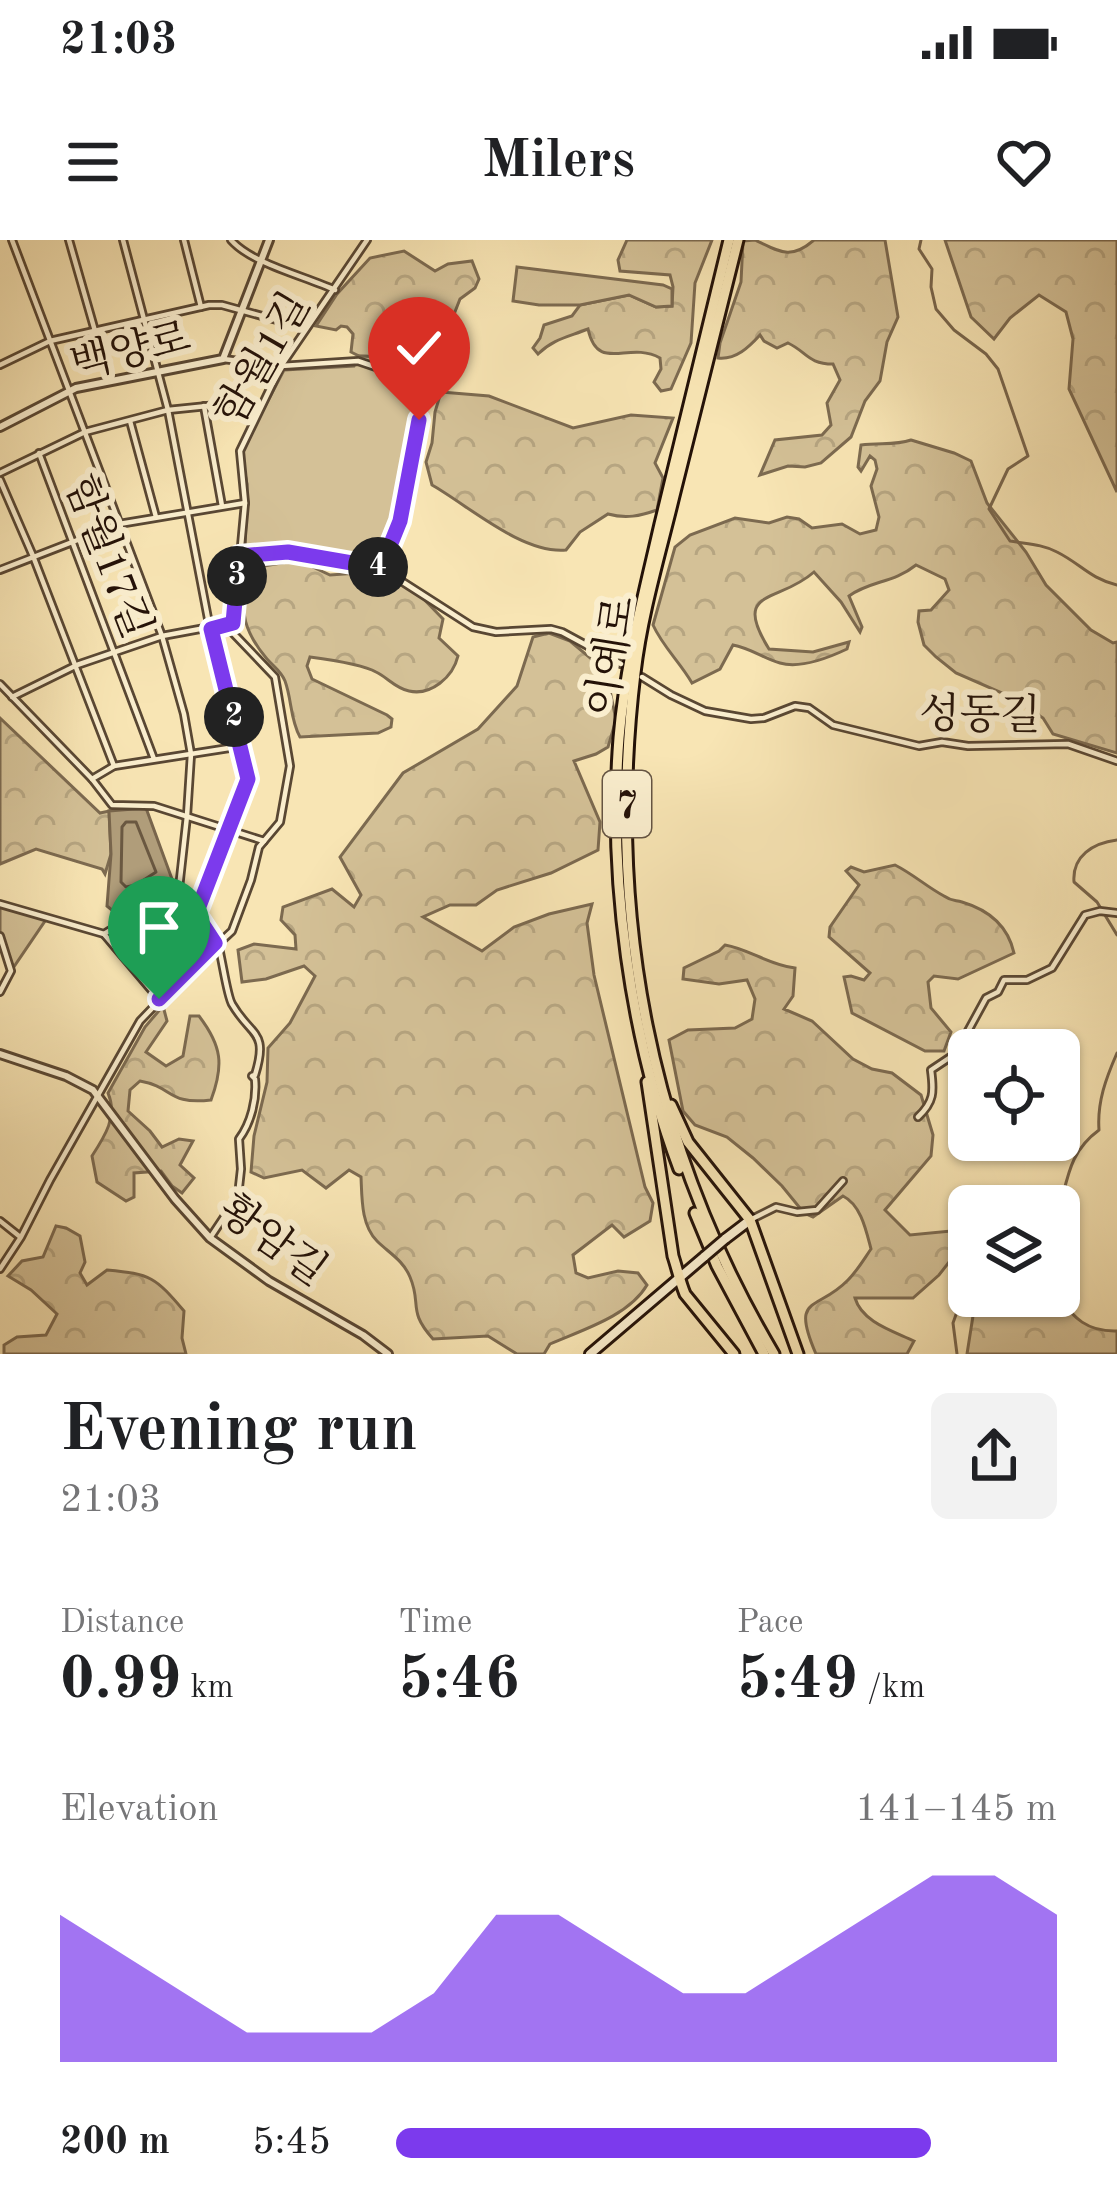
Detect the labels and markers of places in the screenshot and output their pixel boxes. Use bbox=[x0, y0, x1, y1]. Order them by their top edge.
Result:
pin bbox=[368, 297, 470, 420]
pin: 4 bbox=[348, 537, 408, 597]
pin: 3 bbox=[207, 546, 267, 606]
pin: 2 bbox=[204, 687, 264, 747]
pin bbox=[108, 876, 210, 999]

